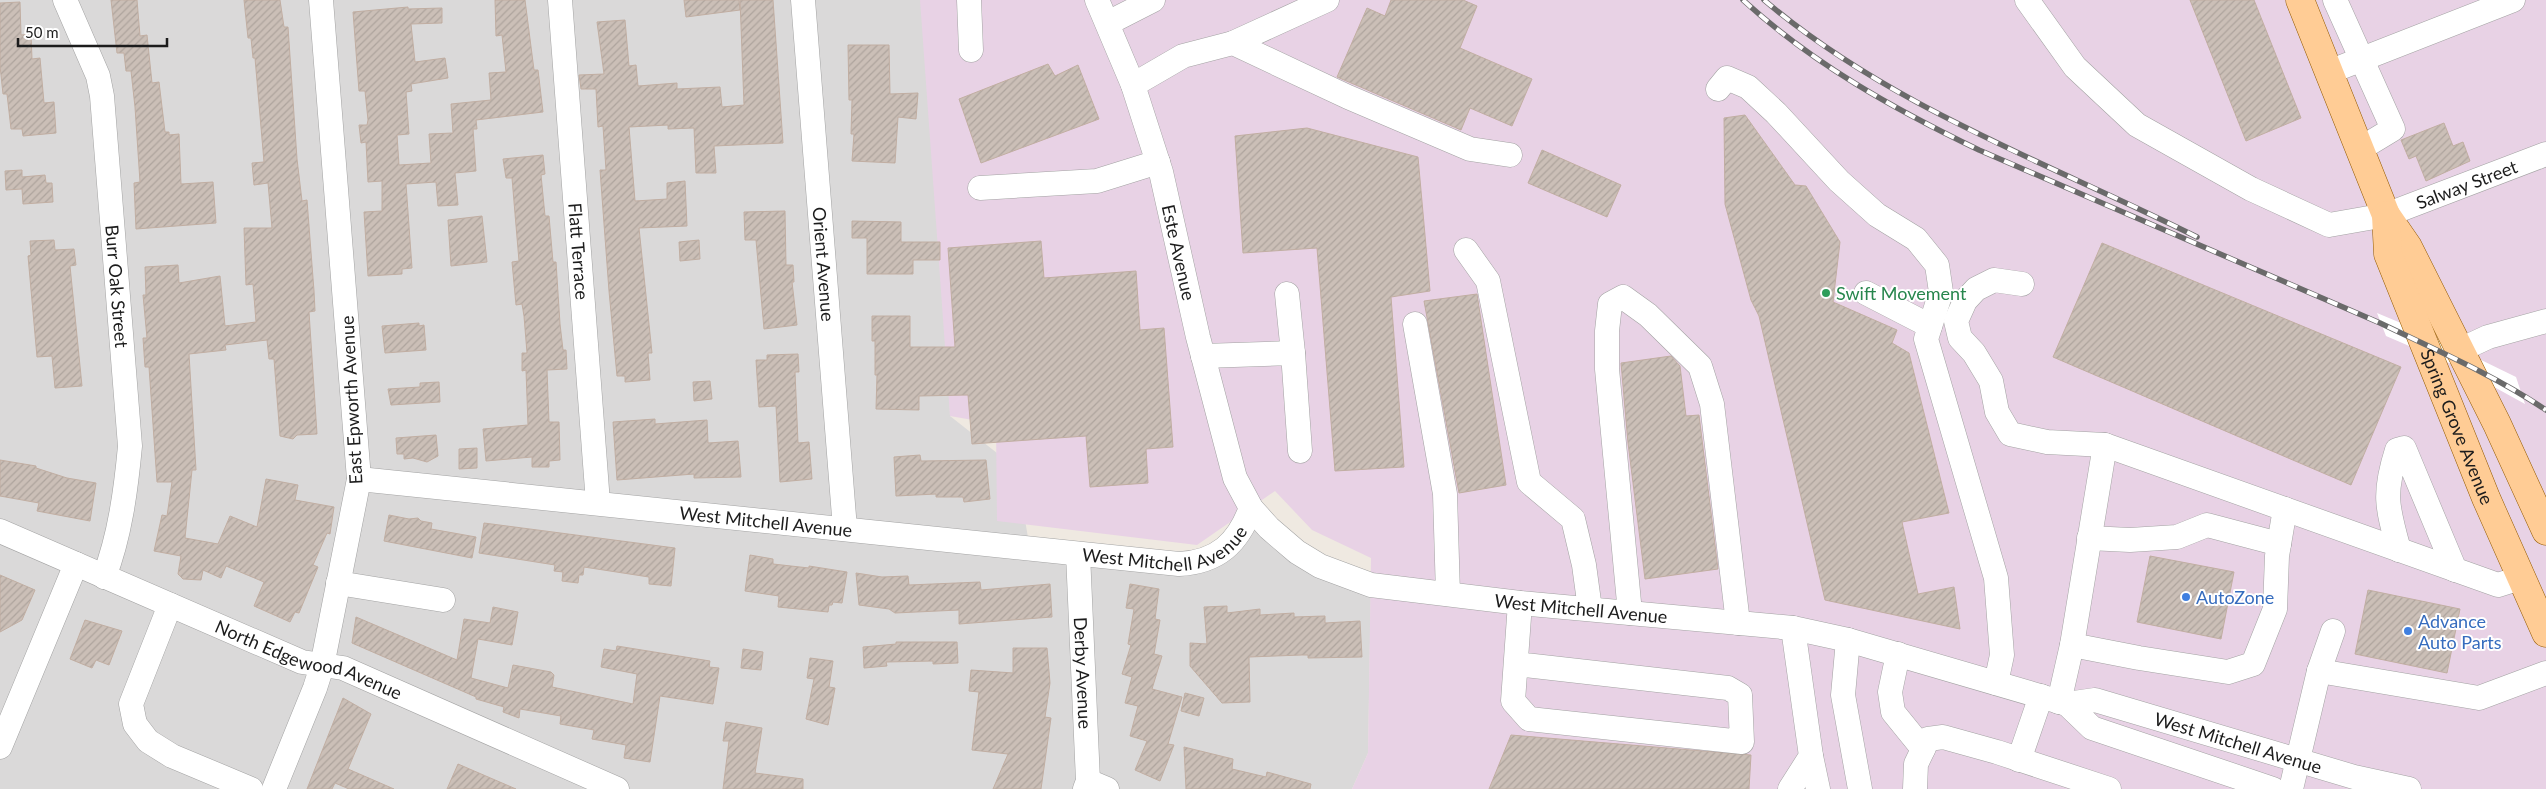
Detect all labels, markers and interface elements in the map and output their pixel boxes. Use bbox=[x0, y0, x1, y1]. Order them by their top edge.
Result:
scale bar bbox=[18, 15, 166, 47]
text: 50 m bbox=[25, 23, 59, 41]
street label: Salway Street bbox=[2413, 155, 2521, 214]
street label: Flatt Terrace bbox=[564, 202, 594, 301]
street label: Este Avenue bbox=[1158, 202, 1200, 302]
street label: Orient Avenue bbox=[808, 206, 839, 322]
street label: Burr Oak Street bbox=[101, 224, 133, 349]
place label: Swift Movement bbox=[1836, 282, 1967, 304]
marker: Swift Movement bbox=[1820, 287, 1832, 299]
street label: East Epworth Avenue bbox=[336, 315, 366, 485]
street label: Spring Grove Avenue bbox=[2416, 345, 2498, 508]
street label: West Mitchell Avenue bbox=[678, 501, 853, 541]
street label: West Mitchell Avenue bbox=[1081, 522, 1251, 575]
place label: AutoZone bbox=[2196, 586, 2274, 608]
street label: West Mitchell Avenue bbox=[1493, 589, 1668, 627]
marker: AutoZone bbox=[2180, 591, 2192, 603]
place label: Advance Auto Parts bbox=[2418, 610, 2502, 653]
street label: North Edgewood Avenue bbox=[212, 615, 406, 704]
street label: Derby Avenue bbox=[1070, 616, 1097, 729]
marker: Advance Auto Parts bbox=[2402, 625, 2414, 637]
street label: West Mitchell Avenue bbox=[2152, 707, 2324, 778]

